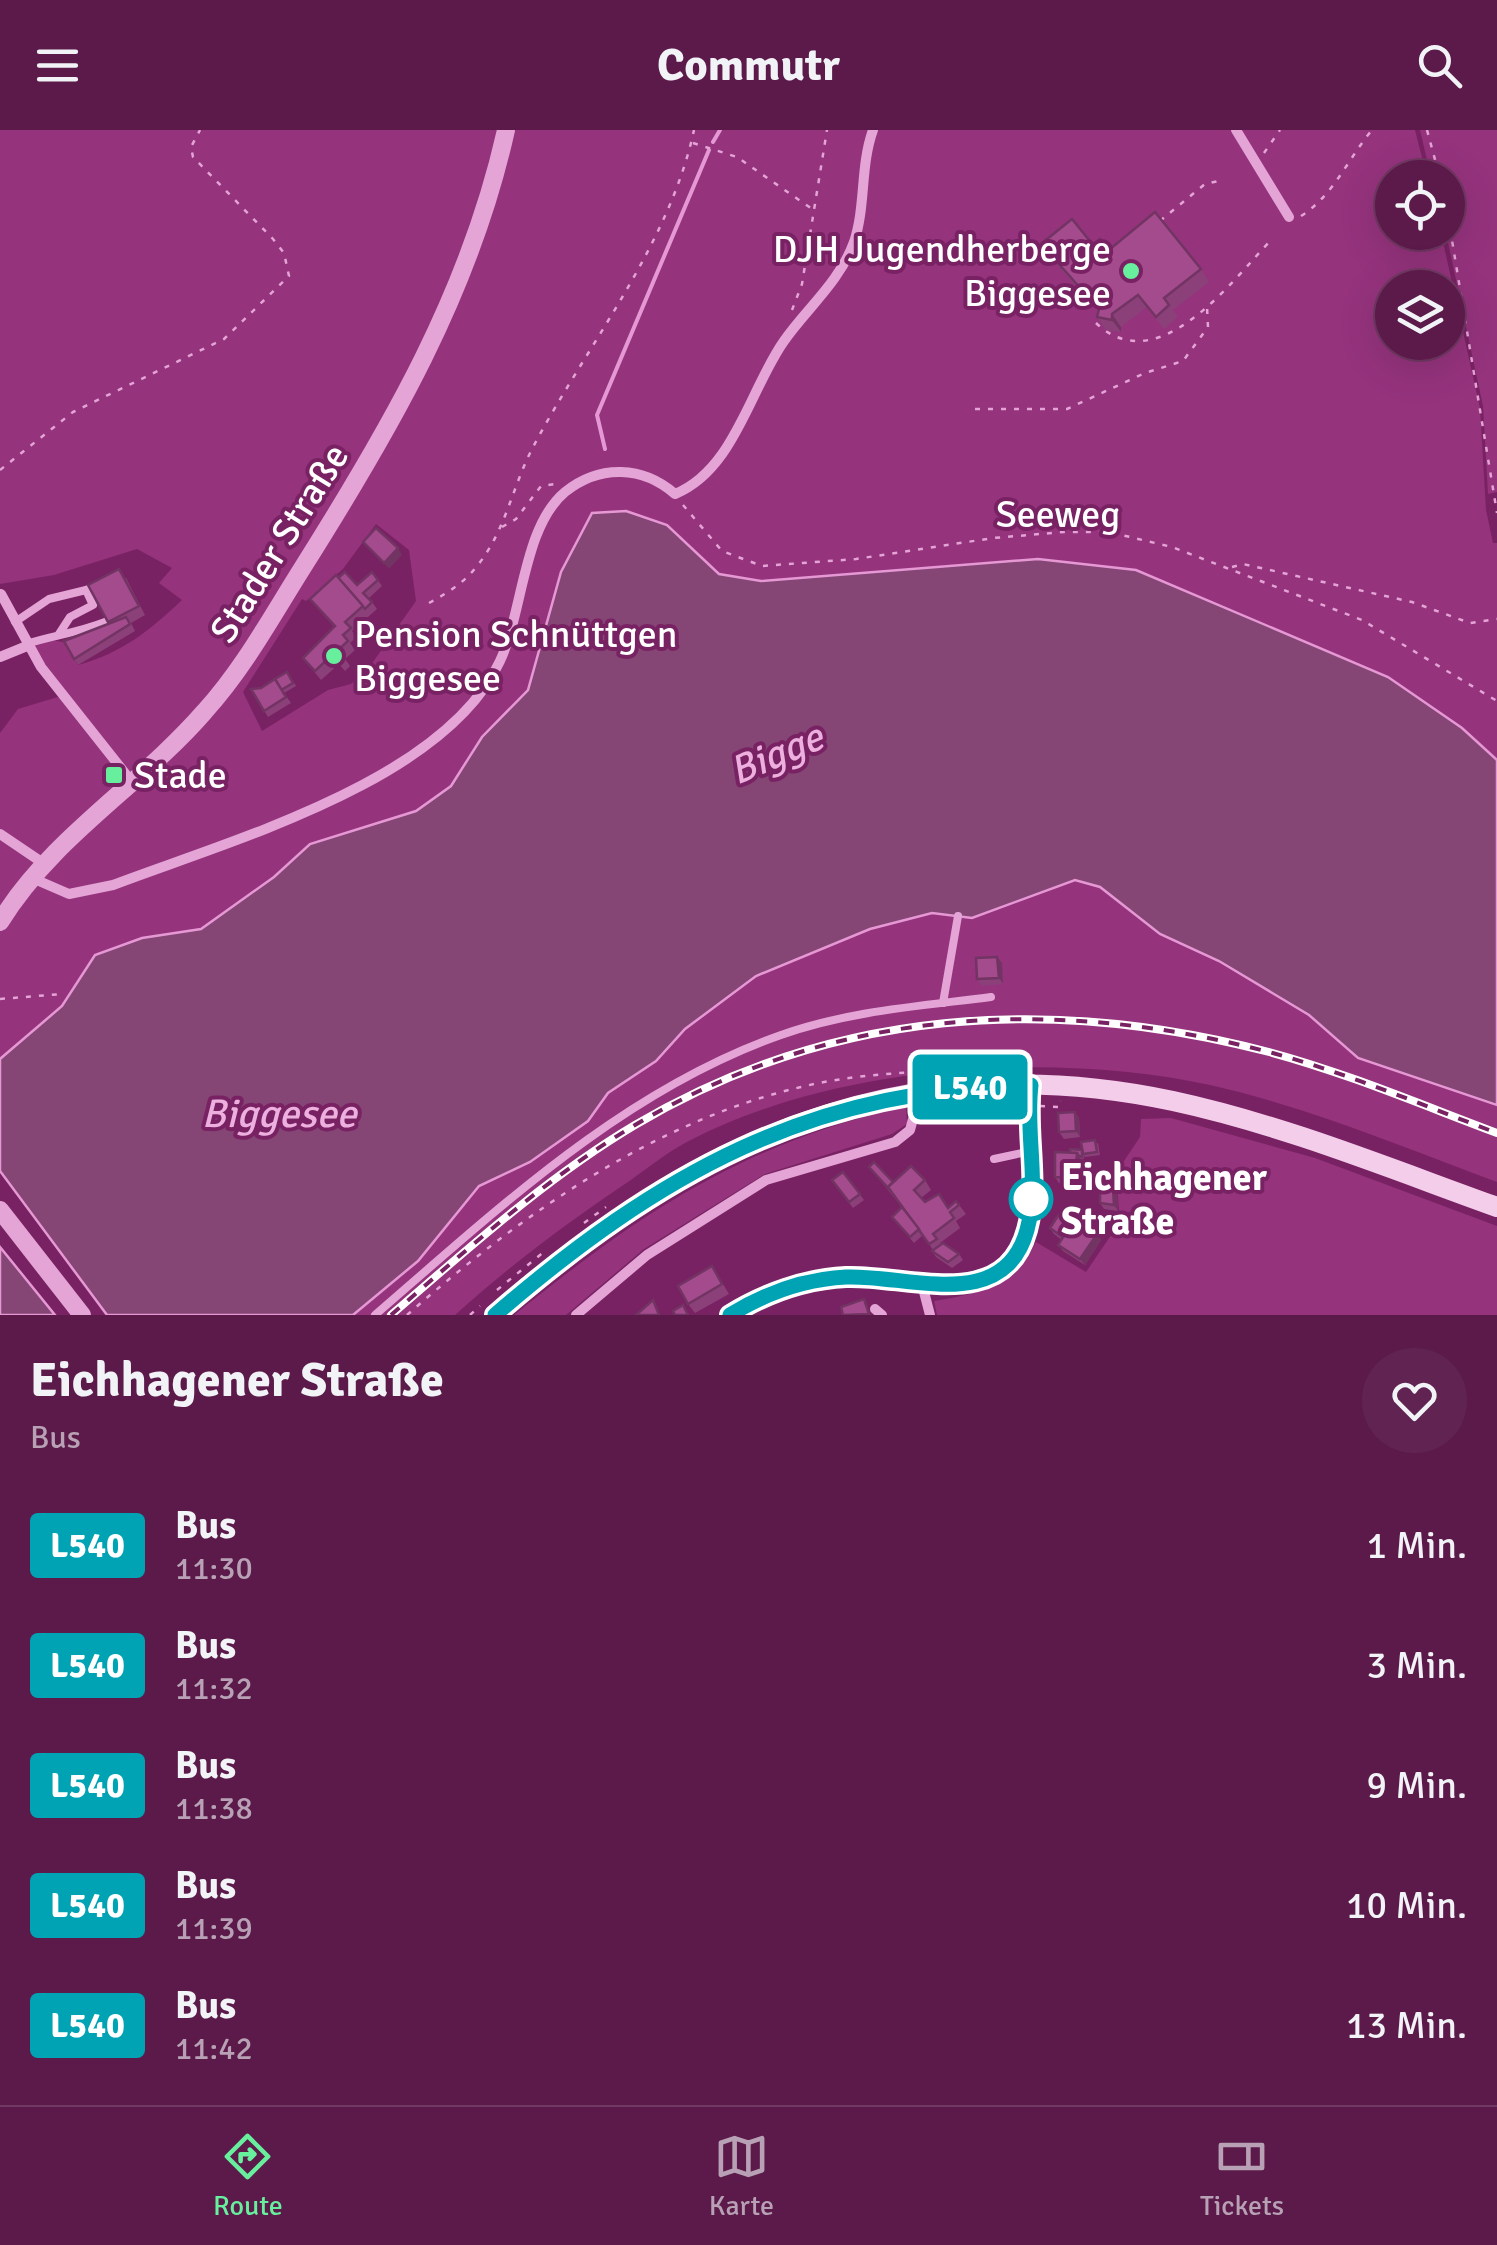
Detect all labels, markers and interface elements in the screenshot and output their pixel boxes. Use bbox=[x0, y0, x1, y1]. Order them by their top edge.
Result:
icon: menu bbox=[30, 38, 85, 93]
text: Commutr bbox=[657, 38, 840, 93]
icon: search bbox=[1412, 38, 1467, 93]
map controls bbox=[1375, 160, 1465, 360]
button: locate bbox=[1375, 160, 1465, 250]
place label: DJH Jugendherberge Biggesee bbox=[773, 226, 1111, 317]
marker: DJH Jugendherberge Biggesee bbox=[1120, 260, 1142, 282]
button: layers bbox=[1375, 270, 1465, 360]
street label: Stader Straße bbox=[200, 435, 359, 651]
street label: Seeweg bbox=[996, 491, 1120, 538]
place label: Pension Schnüttgen Biggesee bbox=[354, 611, 678, 702]
marker: Pension Schnüttgen Biggesee bbox=[323, 645, 345, 667]
water label: Bigge bbox=[722, 711, 833, 796]
place label: Stade bbox=[134, 752, 227, 799]
marker: Stade bbox=[103, 764, 125, 786]
line badge: L540 bbox=[900, 1054, 1040, 1120]
text: L540 bbox=[933, 1066, 1008, 1109]
water label: Biggesee bbox=[202, 1089, 358, 1139]
place label: Eichhagener Straße bbox=[1061, 1154, 1268, 1245]
marker: Eichhagener Straße bbox=[1010, 1178, 1052, 1220]
button: heart bbox=[1362, 1348, 1467, 1453]
text: Eichhagener Straße bbox=[30, 1351, 444, 1410]
text: Bus bbox=[30, 1418, 81, 1457]
text: Bus bbox=[175, 1502, 236, 1549]
text: 1 Min. bbox=[1366, 1522, 1467, 1569]
text: L540 bbox=[50, 1524, 125, 1567]
text: 11:30 bbox=[175, 1549, 253, 1588]
text: Bus bbox=[175, 1622, 236, 1669]
text: 3 Min. bbox=[1366, 1642, 1467, 1689]
text: L540 bbox=[50, 1644, 125, 1687]
text: 11:32 bbox=[175, 1669, 253, 1708]
text: Bus bbox=[175, 1742, 236, 1789]
text: 9 Min. bbox=[1366, 1762, 1467, 1809]
text: L540 bbox=[50, 1764, 125, 1807]
text: 11:38 bbox=[175, 1789, 253, 1828]
text: Bus bbox=[175, 1862, 236, 1909]
text: 10 Min. bbox=[1346, 1882, 1467, 1929]
text: L540 bbox=[50, 1884, 125, 1927]
text: 11:39 bbox=[175, 1909, 253, 1948]
text: Bus bbox=[175, 1982, 236, 2029]
text: 13 Min. bbox=[1346, 2002, 1467, 2049]
text: L540 bbox=[50, 2004, 125, 2047]
text: 11:42 bbox=[175, 2029, 253, 2068]
tab: Route bbox=[213, 2129, 283, 2223]
tab: Karte bbox=[709, 2129, 774, 2223]
tab: Tickets bbox=[1200, 2129, 1284, 2223]

